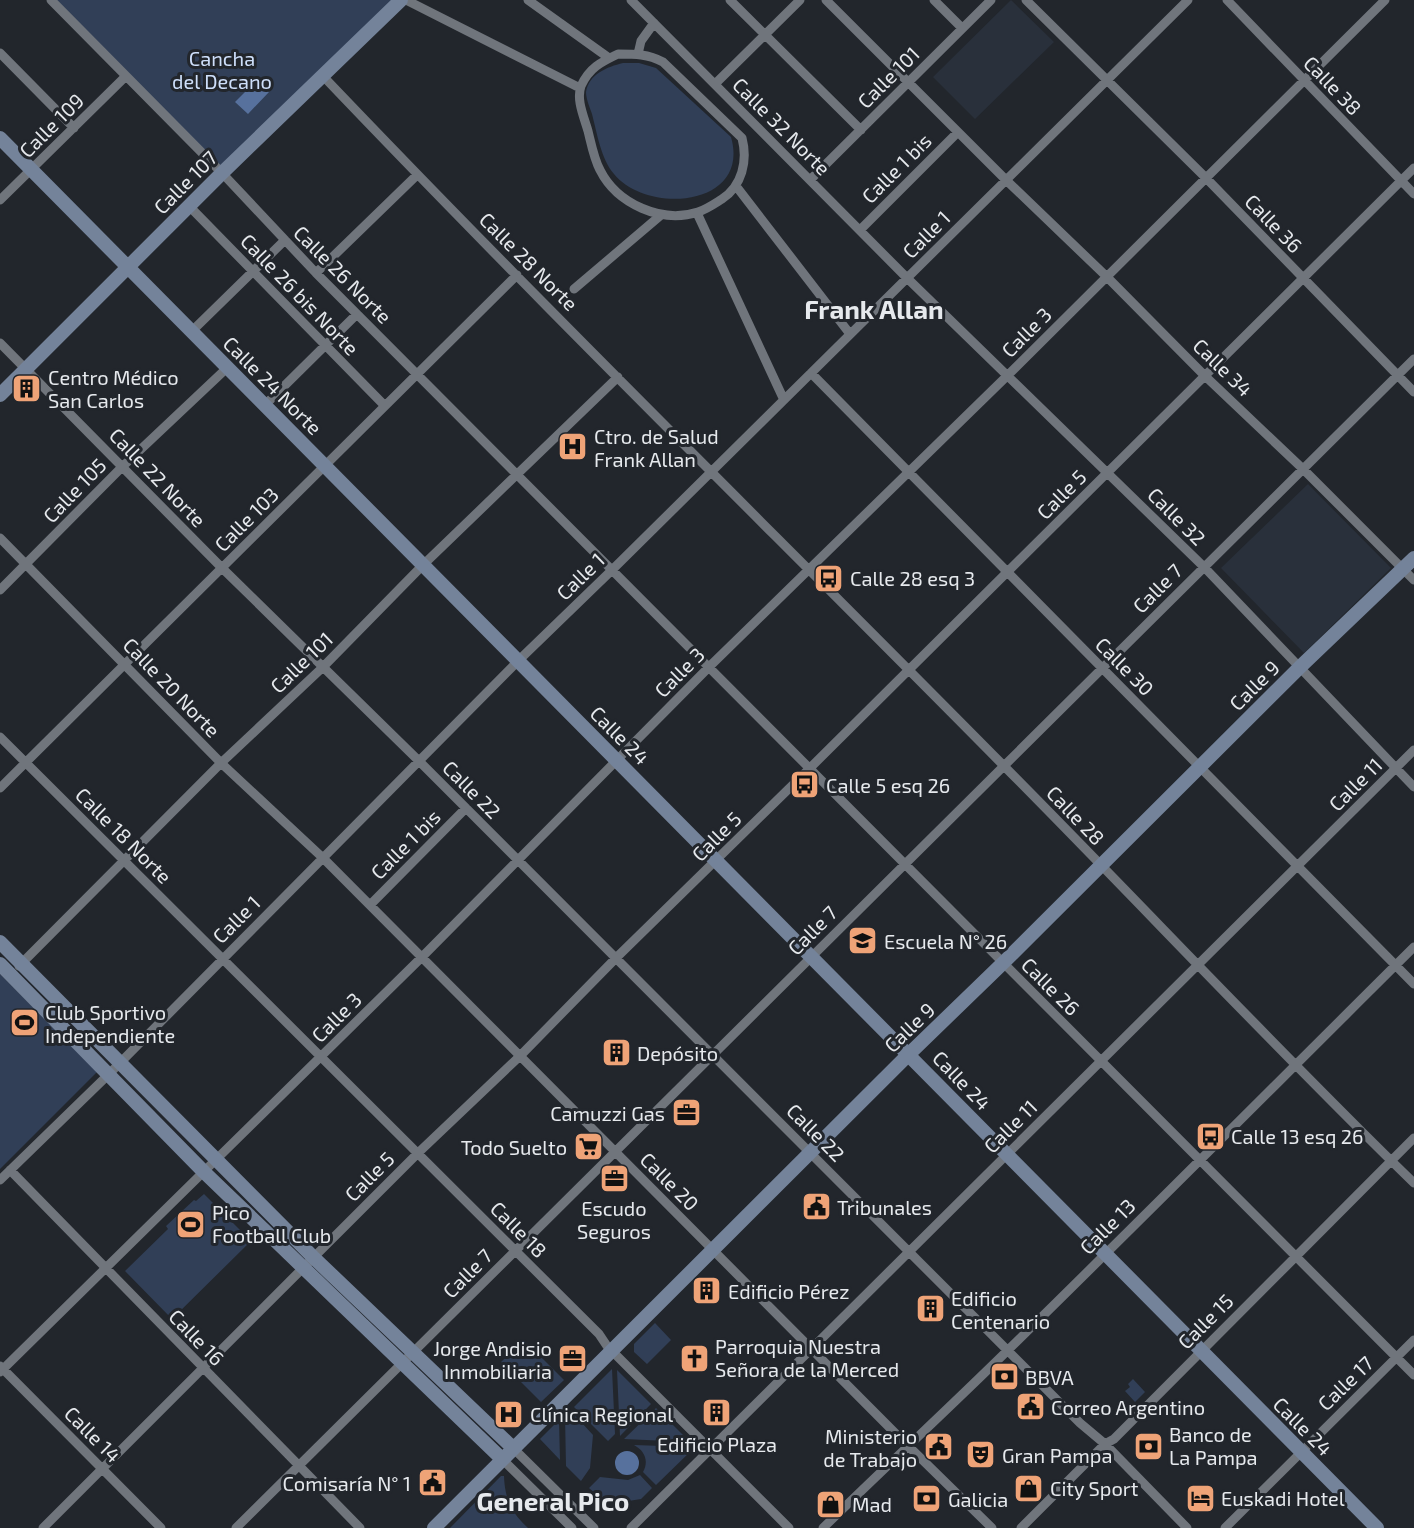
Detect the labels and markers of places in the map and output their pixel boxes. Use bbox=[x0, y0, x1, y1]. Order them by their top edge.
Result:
place label: Centro Médico San Carlos bbox=[48, 365, 179, 412]
building icon: Centro Médico San Carlos bbox=[11, 372, 43, 404]
place label: Ctro. de Salud Frank Allan bbox=[594, 424, 719, 471]
hospital icon: Ctro. de Salud Frank Allan bbox=[557, 431, 589, 463]
bus stop icon: Calle 28 esq 3 bbox=[813, 562, 845, 594]
place label: Calle 28 esq 3 bbox=[850, 566, 975, 590]
bus stop icon: Calle 5 esq 26 bbox=[789, 769, 821, 801]
place label: Calle 5 esq 26 bbox=[826, 773, 950, 797]
school or university icon: Escuela N° 26 bbox=[847, 925, 879, 957]
place label: Escuela N° 26 bbox=[884, 929, 1007, 953]
place label: Club Sportivo Independiente bbox=[45, 1000, 175, 1047]
sports icon: Club Sportivo Independiente bbox=[8, 1007, 40, 1039]
building icon: Depósito bbox=[600, 1037, 632, 1069]
place label: Depósito bbox=[637, 1041, 718, 1065]
office icon: Camuzzi Gas bbox=[670, 1097, 702, 1129]
place label: Camuzzi Gas bbox=[550, 1101, 665, 1125]
bus stop icon: Calle 13 esq 26 bbox=[1194, 1120, 1226, 1152]
place label: Calle 13 esq 26 bbox=[1231, 1124, 1363, 1148]
supermarket icon: Todo Suelto bbox=[572, 1131, 604, 1163]
place label: Todo Suelto bbox=[461, 1135, 567, 1159]
office icon: Escudo Seguros bbox=[598, 1162, 630, 1194]
public building icon: Tribunales bbox=[800, 1191, 832, 1223]
place label: Tribunales bbox=[837, 1195, 932, 1219]
place label: Escudo Seguros bbox=[577, 1196, 651, 1243]
place label: Pico Football Club bbox=[212, 1200, 331, 1247]
sports icon: Pico Football Club bbox=[175, 1208, 207, 1240]
building icon: Edificio Pérez bbox=[691, 1275, 723, 1307]
place label: Edificio Pérez bbox=[728, 1279, 849, 1303]
place label: Edificio Centenario bbox=[951, 1286, 1050, 1333]
building icon: Edificio Centenario bbox=[914, 1293, 946, 1325]
place label: Parroquia Nuestra Señora de la Merced bbox=[715, 1334, 899, 1381]
place label: Jorge Andisio Inmobiliaria bbox=[433, 1336, 552, 1383]
church icon: Parroquia Nuestra Señora de la Merced bbox=[678, 1342, 710, 1374]
office icon: Jorge Andisio Inmobiliaria bbox=[557, 1343, 589, 1375]
bank icon: BBVA bbox=[988, 1361, 1020, 1393]
place label: BBVA bbox=[1025, 1365, 1074, 1389]
public building icon: Correo Argentino bbox=[1014, 1391, 1046, 1423]
place label: Correo Argentino bbox=[1051, 1395, 1205, 1419]
building icon: Edificio Plaza bbox=[701, 1397, 733, 1429]
hospital icon: Clínica Regional bbox=[493, 1398, 525, 1430]
place label: Clínica Regional bbox=[530, 1402, 673, 1426]
place label: Banco de La Pampa bbox=[1169, 1422, 1258, 1469]
place label: Ministerio de Trabajo bbox=[823, 1424, 917, 1471]
bank icon: Banco de La Pampa bbox=[1132, 1430, 1164, 1462]
public building icon: Ministerio de Trabajo bbox=[922, 1431, 954, 1463]
place label: Edificio Plaza bbox=[657, 1432, 777, 1456]
theatre icon: Gran Pampa bbox=[965, 1439, 997, 1471]
place label: Gran Pampa bbox=[1002, 1443, 1112, 1467]
public building icon: Comisaría N° 1 bbox=[416, 1467, 448, 1499]
place label: Comisaría N° 1 bbox=[282, 1471, 411, 1495]
shop icon: City Sport bbox=[1013, 1472, 1045, 1504]
place label: City Sport bbox=[1050, 1476, 1139, 1500]
hotel icon: Euskadi Hotel bbox=[1184, 1482, 1216, 1514]
bank icon: Galicia bbox=[911, 1483, 943, 1515]
place label: Euskadi Hotel bbox=[1221, 1486, 1345, 1510]
place label: Galicia bbox=[948, 1487, 1008, 1511]
shop icon: Mad bbox=[815, 1488, 847, 1520]
place label: Mad bbox=[852, 1492, 892, 1516]

